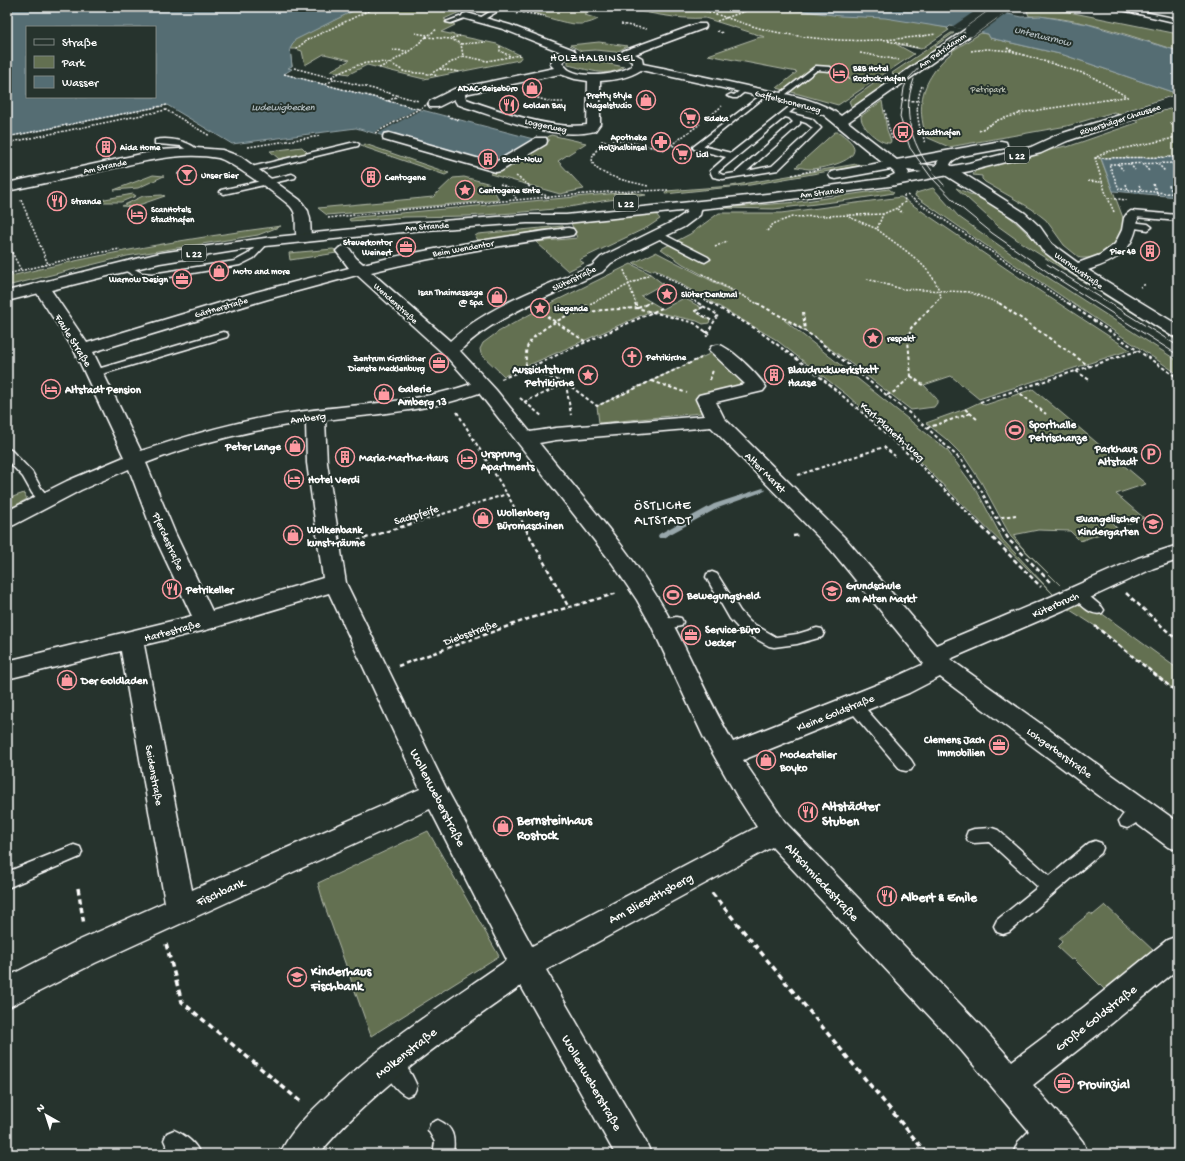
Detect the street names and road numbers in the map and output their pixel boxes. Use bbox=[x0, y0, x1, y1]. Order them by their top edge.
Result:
street label: Am Petridamm bbox=[917, 31, 969, 72]
street label: Gaffelschonerweg bbox=[754, 88, 822, 117]
street label: Rövershäger Chaussee bbox=[1079, 102, 1163, 139]
street label: Loggerweg bbox=[524, 117, 568, 136]
road number: L 22 bbox=[1005, 147, 1029, 163]
street label: Am Strande bbox=[83, 157, 128, 177]
street label: Am Strande bbox=[800, 185, 845, 202]
road number: L 22 bbox=[614, 195, 638, 211]
street label: Am Strande bbox=[405, 220, 450, 235]
street label: Beim Wendentor bbox=[431, 239, 496, 260]
road number: L 22 bbox=[182, 245, 206, 261]
street label: Warnowstraße bbox=[1052, 250, 1105, 292]
street label: Slüterstraße bbox=[551, 264, 599, 295]
street label: Wendenstraße bbox=[370, 281, 420, 327]
street label: Gärtnerstraße bbox=[193, 295, 250, 321]
street label: Faule Straße bbox=[51, 312, 93, 370]
street label: Karl-Planeth-Weg bbox=[857, 400, 926, 465]
street label: Amberg bbox=[290, 411, 327, 427]
street label: Alter Markt bbox=[742, 451, 788, 497]
street label: Sackpfeife bbox=[393, 502, 441, 528]
street label: Pferdestraße bbox=[149, 510, 186, 573]
street label: Küterbruch bbox=[1031, 590, 1081, 621]
street label: Hartestraße bbox=[143, 619, 202, 645]
street label: Diebsstraße bbox=[441, 619, 499, 649]
street label: Kleine Goldstraße bbox=[795, 693, 877, 735]
street label: Lohgerberstraße bbox=[1024, 726, 1094, 782]
street label: Seidenstraße bbox=[142, 744, 164, 807]
street label: Wollenweberstraße bbox=[406, 747, 468, 850]
street label: Altschmiedestraße bbox=[781, 840, 862, 925]
street label: Am Bliesathsberg bbox=[606, 871, 696, 928]
street label: Fischbank bbox=[193, 875, 249, 911]
street label: Große Goldstraße bbox=[1053, 982, 1140, 1055]
street label: Molkenstraße bbox=[373, 1025, 440, 1083]
street label: Wollenweberstraße bbox=[557, 1033, 624, 1134]

